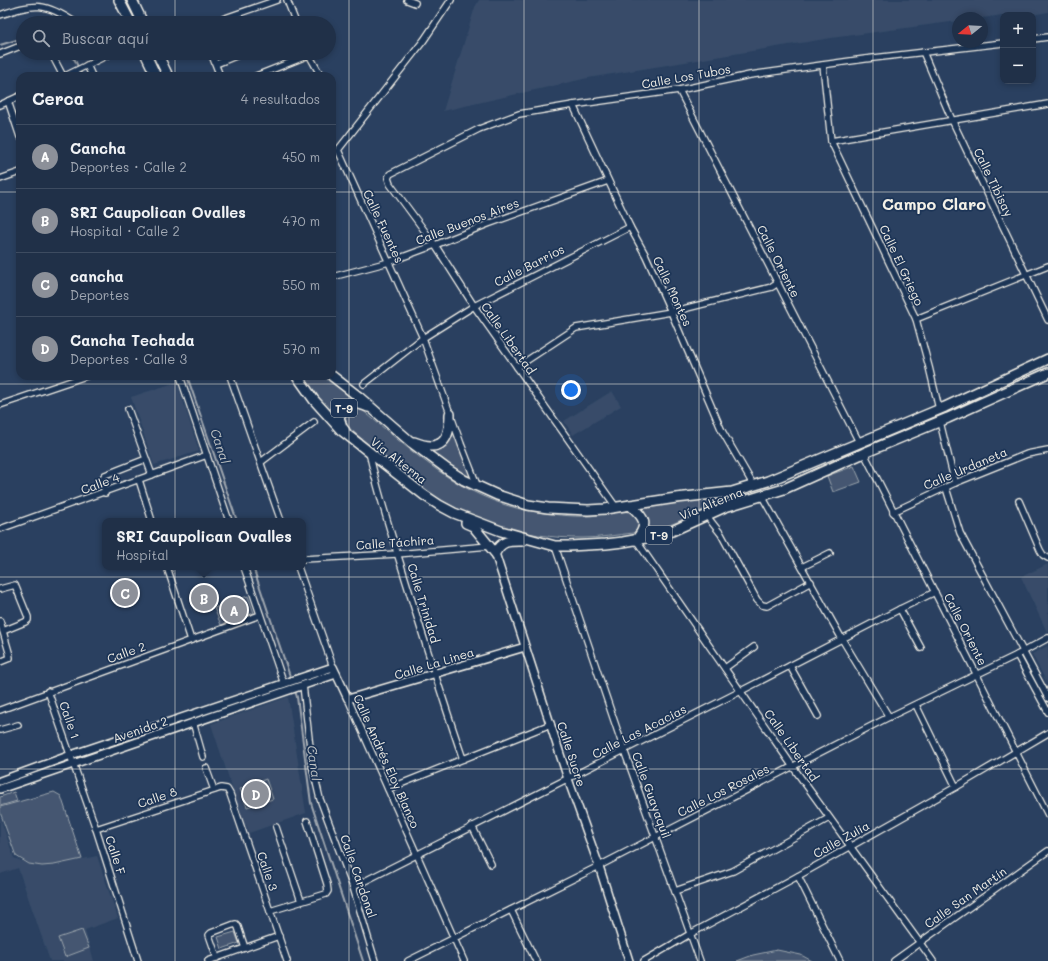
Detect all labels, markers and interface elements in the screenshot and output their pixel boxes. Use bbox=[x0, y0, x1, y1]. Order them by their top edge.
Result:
north arrow bbox=[952, 12, 988, 48]
map controls bbox=[1000, 12, 1036, 84]
button: + bbox=[1000, 12, 1036, 48]
search box bbox=[16, 16, 336, 60]
icon: search bbox=[30, 27, 52, 49]
text: Buscar aquí bbox=[62, 28, 149, 48]
button: − bbox=[1000, 48, 1036, 84]
street label: Calle Los Tubos bbox=[640, 60, 732, 92]
text: Cerca bbox=[32, 87, 84, 109]
text: 4 resultados bbox=[241, 90, 320, 107]
text: Cancha bbox=[70, 138, 126, 158]
street label: Calle Tibisay bbox=[970, 145, 1018, 219]
text: A bbox=[40, 148, 50, 165]
text: 450 m bbox=[282, 148, 320, 165]
text: Deportes · Calle 2 bbox=[70, 158, 187, 175]
street label: Calle Fuentes bbox=[360, 187, 408, 265]
district label: Campo Claro bbox=[882, 193, 986, 214]
street label: Calle Buenos Aires bbox=[413, 194, 521, 248]
text: SRI Caupolican Ovalles bbox=[70, 202, 246, 222]
text: B bbox=[41, 212, 49, 229]
text: 470 m bbox=[283, 212, 320, 229]
text: Hospital · Calle 2 bbox=[70, 222, 180, 239]
street label: Calle Oriente bbox=[754, 222, 804, 300]
street label: Calle El Griego bbox=[876, 222, 928, 308]
street label: Calle Barrios bbox=[491, 240, 567, 290]
street label: Calle Montes bbox=[650, 254, 696, 329]
text: cancha bbox=[70, 266, 124, 286]
text: C bbox=[40, 276, 50, 293]
text: 550 m bbox=[282, 276, 320, 293]
text: Deportes bbox=[70, 286, 129, 303]
street label: Calle Libertad bbox=[478, 299, 540, 378]
text: Cancha Techada bbox=[70, 330, 195, 350]
text: D bbox=[40, 340, 50, 357]
text: 570 m bbox=[283, 340, 320, 357]
text: Deportes · Calle 3 bbox=[70, 350, 187, 367]
your location bbox=[561, 380, 581, 400]
road number: T-9 bbox=[331, 399, 357, 417]
water label: Canal bbox=[207, 426, 235, 466]
street label: Vía Alterna bbox=[368, 433, 430, 487]
street label: Calle Urdaneta bbox=[921, 443, 1009, 493]
street label: Calle 4 bbox=[78, 469, 122, 497]
street label: Vía Alterna bbox=[677, 483, 745, 523]
popup bbox=[102, 518, 306, 570]
text: SRI Caupolican Ovalles bbox=[116, 526, 292, 546]
road number: T-9 bbox=[646, 526, 672, 544]
street label: Calle Táchira bbox=[355, 531, 435, 553]
text: Hospital bbox=[116, 546, 169, 563]
street label: Calle Trinidad bbox=[404, 561, 444, 645]
pin: C bbox=[112, 578, 138, 608]
pin: B bbox=[191, 583, 217, 613]
street label: Calle Oriente bbox=[941, 590, 991, 668]
pin: A bbox=[221, 595, 247, 625]
street label: Calle 2 bbox=[104, 638, 148, 666]
street label: Calle La Linea bbox=[392, 643, 476, 683]
street label: Calle Andrés Eloy Blanco bbox=[350, 691, 424, 831]
street label: Calle 1 bbox=[56, 699, 84, 741]
street label: Calle Las Acacias bbox=[589, 700, 689, 762]
street label: Calle Libertad bbox=[761, 706, 823, 785]
street label: Avenida 2 bbox=[111, 712, 169, 746]
street label: Calle Sucre bbox=[554, 720, 590, 788]
water label: Canal bbox=[304, 744, 326, 783]
street label: Calle Guayaquil bbox=[629, 750, 675, 840]
street label: Calle Los Rosales bbox=[674, 760, 772, 820]
pin: D bbox=[243, 779, 269, 809]
street label: Calle 8 bbox=[135, 783, 179, 811]
street label: Calle Zulia bbox=[810, 817, 872, 861]
street label: Calle Cardonal bbox=[337, 832, 381, 920]
street label: Calle F bbox=[102, 833, 130, 877]
street label: Calle 3 bbox=[254, 849, 282, 893]
street label: Calle San Martín bbox=[921, 863, 1009, 931]

